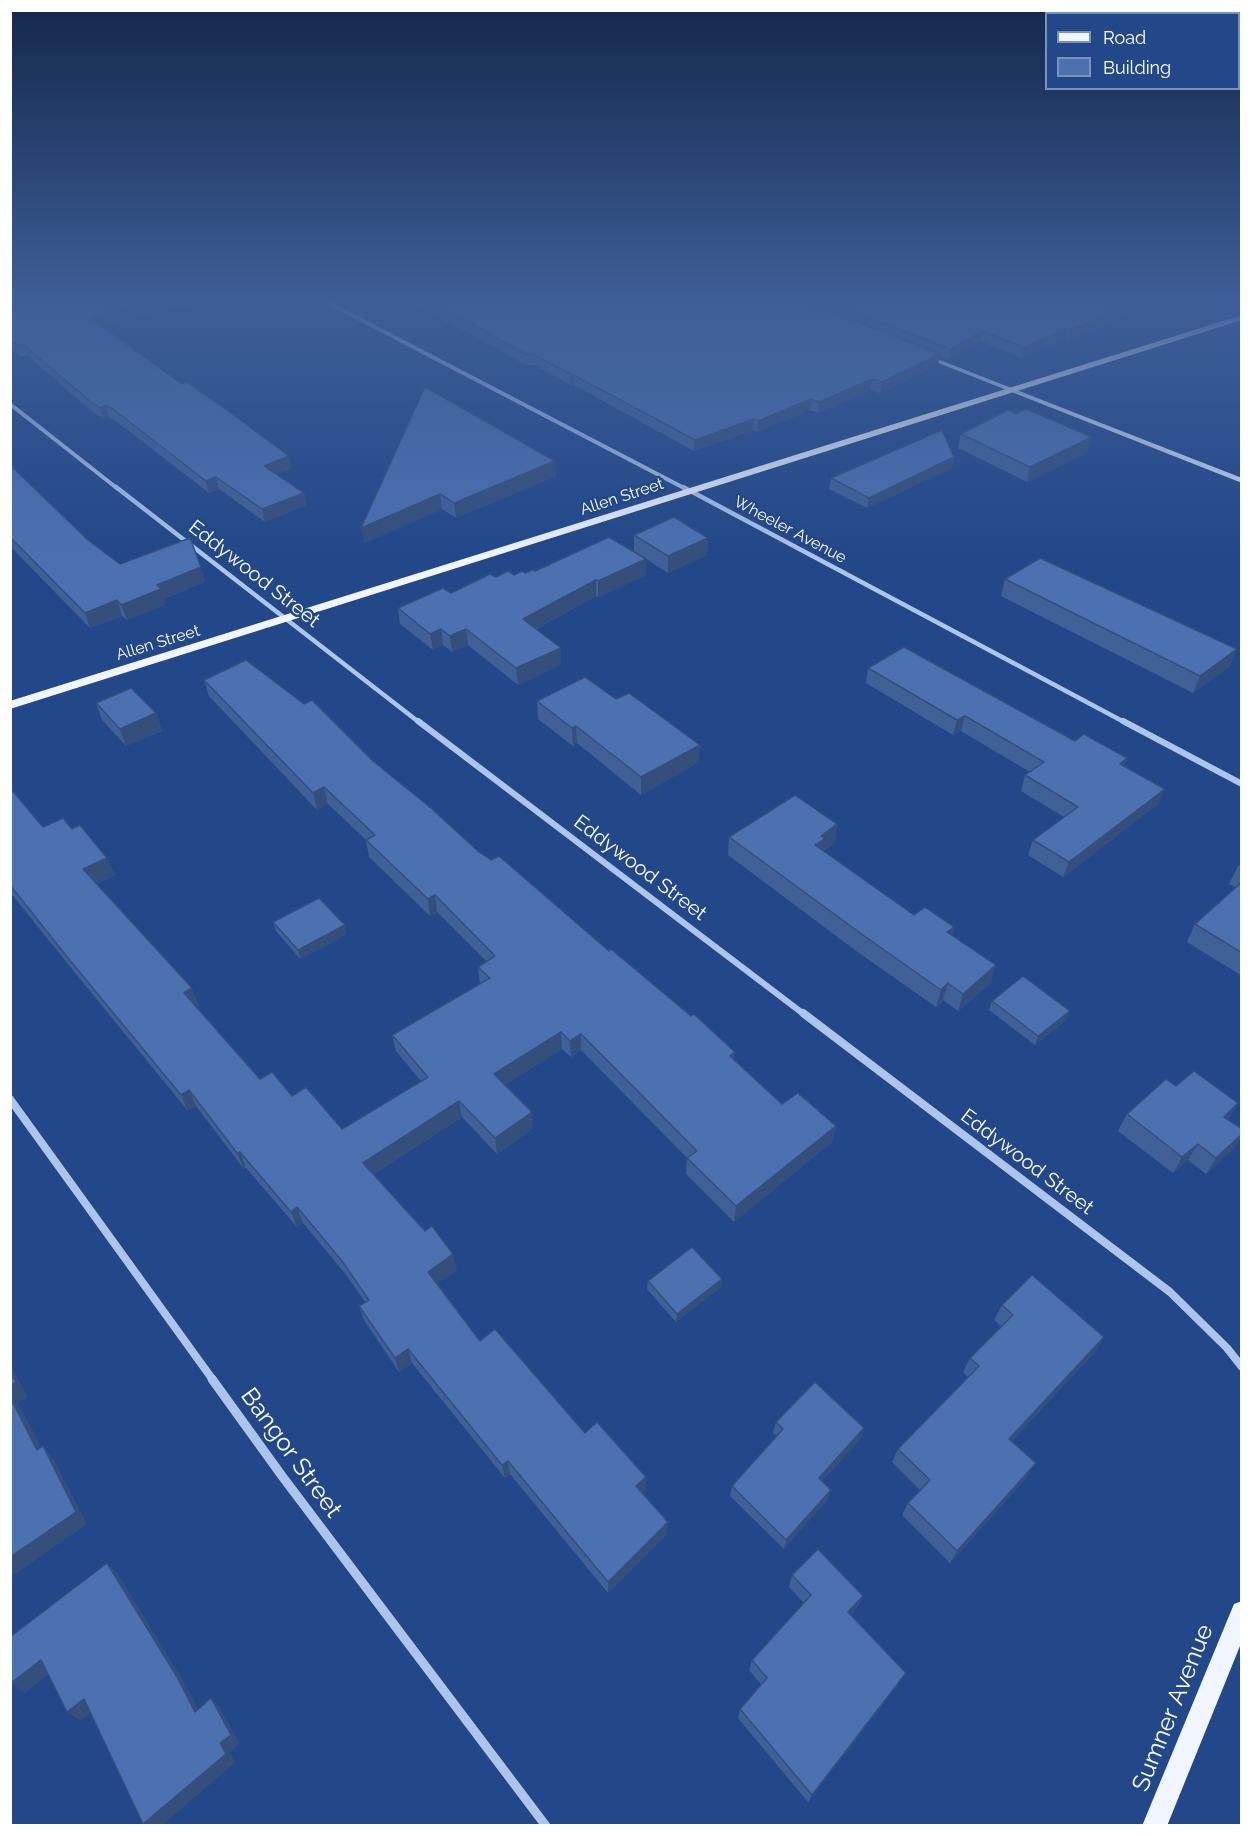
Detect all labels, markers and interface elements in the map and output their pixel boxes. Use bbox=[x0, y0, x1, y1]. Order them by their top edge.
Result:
legend bbox=[1045, 12, 1240, 90]
text: Road bbox=[1103, 27, 1146, 48]
text: Building bbox=[1103, 57, 1171, 78]
street label: Allen Street bbox=[578, 474, 666, 520]
street label: Wheeler Avenue bbox=[731, 492, 849, 568]
street label: Eddywood Street bbox=[183, 515, 325, 633]
street label: Allen Street bbox=[114, 621, 202, 665]
street label: Eddywood Street bbox=[569, 810, 711, 926]
street label: Eddywood Street bbox=[956, 1104, 1098, 1220]
street label: Bangor Street bbox=[234, 1383, 348, 1523]
street label: Sumner Avenue bbox=[1126, 1620, 1220, 1796]

